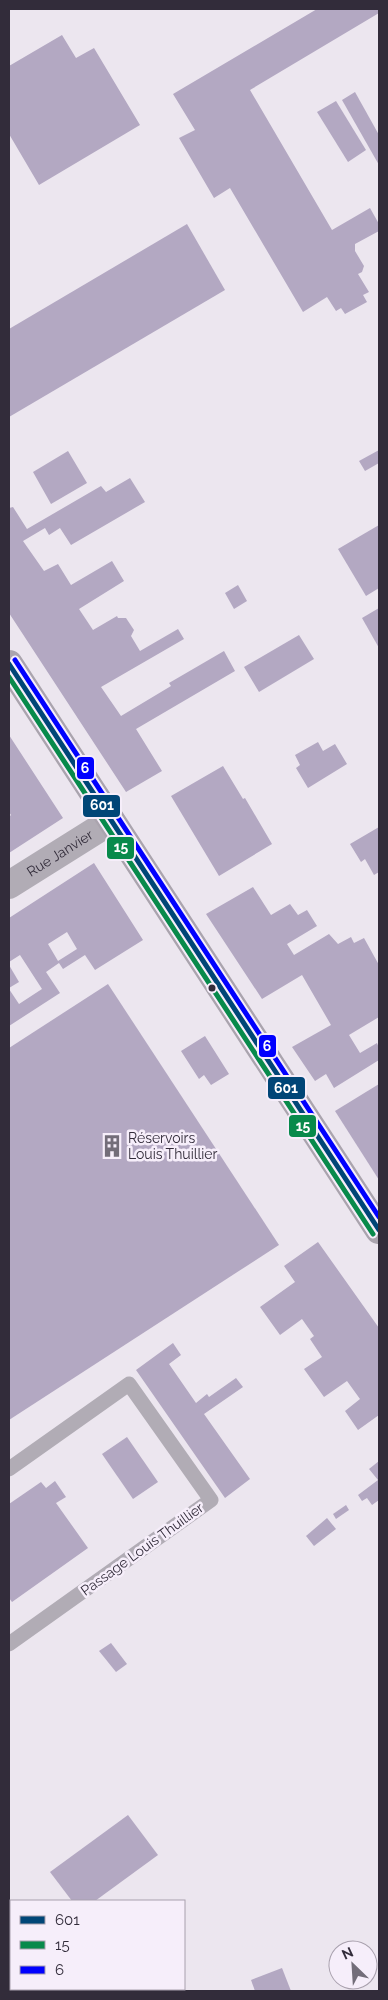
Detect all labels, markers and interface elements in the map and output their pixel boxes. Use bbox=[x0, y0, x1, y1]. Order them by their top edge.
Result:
line badge: 6 bbox=[76, 756, 95, 780]
text: 6 bbox=[81, 760, 89, 776]
line badge: 601 bbox=[82, 794, 121, 818]
text: 601 bbox=[90, 797, 114, 813]
street label: Rue Janvier bbox=[24, 826, 96, 880]
line badge: 15 bbox=[106, 836, 135, 860]
text: 15 bbox=[114, 839, 129, 855]
unlabelled marker bbox=[207, 983, 217, 993]
line badge: 6 bbox=[258, 1034, 277, 1058]
text: 6 bbox=[263, 1038, 271, 1054]
line badge: 601 bbox=[267, 1076, 306, 1100]
text: 601 bbox=[274, 1080, 298, 1096]
line badge: 15 bbox=[288, 1114, 317, 1138]
text: 15 bbox=[296, 1118, 311, 1134]
place label: Réservoirs Louis Thuillier bbox=[128, 1130, 218, 1162]
building icon: Réservoirs Louis Thuillier bbox=[99, 1133, 125, 1159]
street label: Passage Louis Thuillier bbox=[78, 1499, 206, 1599]
legend bbox=[10, 1900, 185, 1990]
text: 601 bbox=[55, 1911, 80, 1929]
text: 15 bbox=[55, 1936, 70, 1954]
north arrow bbox=[328, 1940, 378, 1990]
text: N bbox=[339, 1944, 356, 1963]
text: 6 bbox=[55, 1961, 64, 1979]

